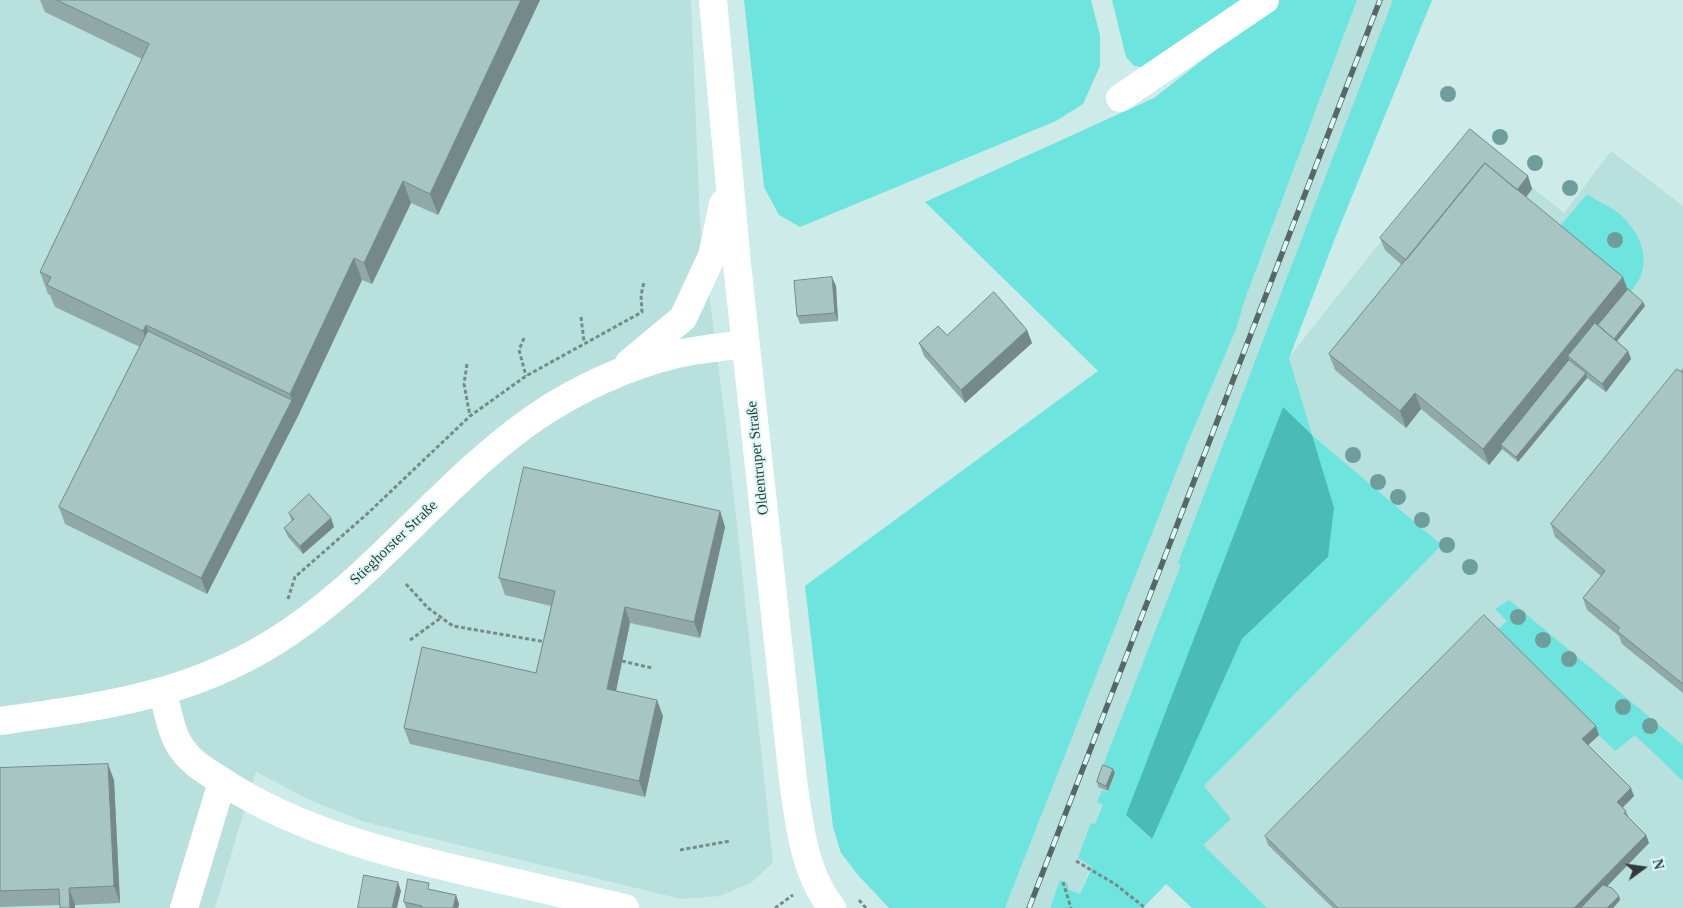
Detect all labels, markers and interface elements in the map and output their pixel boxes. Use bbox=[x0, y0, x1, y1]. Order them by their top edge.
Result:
street label: Oldentruper Straße bbox=[743, 400, 773, 516]
street label: Stieghorster Straße bbox=[347, 497, 441, 589]
north arrow bbox=[1618, 843, 1668, 893]
text: N bbox=[1650, 858, 1667, 871]

